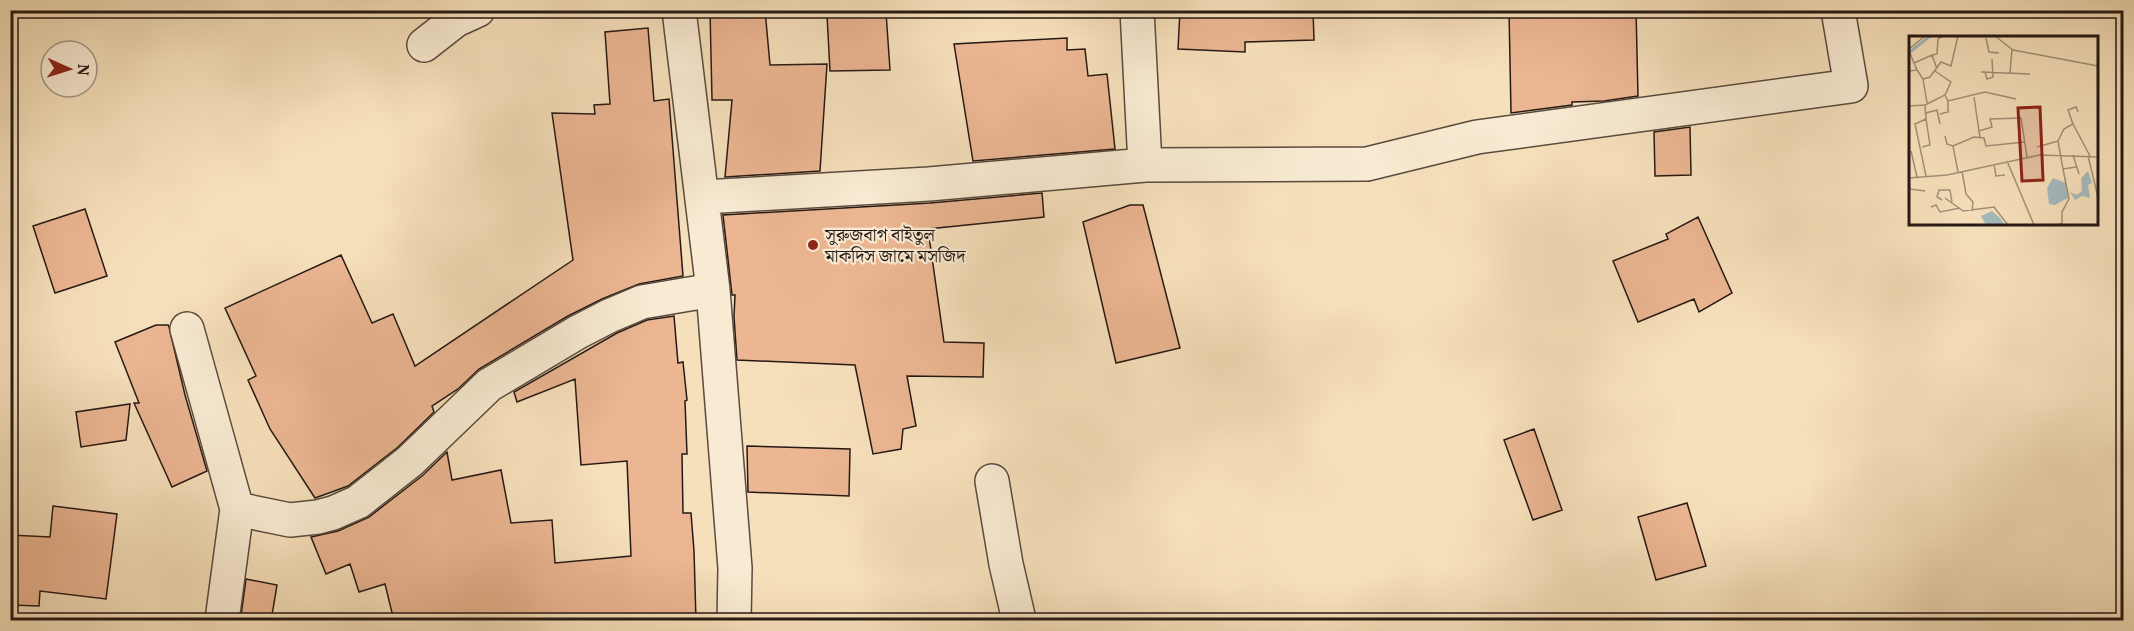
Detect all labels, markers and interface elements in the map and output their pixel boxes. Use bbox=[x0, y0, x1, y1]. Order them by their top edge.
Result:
inset map bbox=[1909, 36, 2098, 225]
north arrow bbox=[39, 39, 99, 99]
text: N bbox=[71, 63, 93, 76]
place label: সুরুজবাগ বাইতুল মাকদিস জামে মসজিদ bbox=[824, 224, 966, 270]
marker: সুরুজবাগ বাইতুল মাকদিস জামে মসজিদ bbox=[806, 238, 820, 252]

